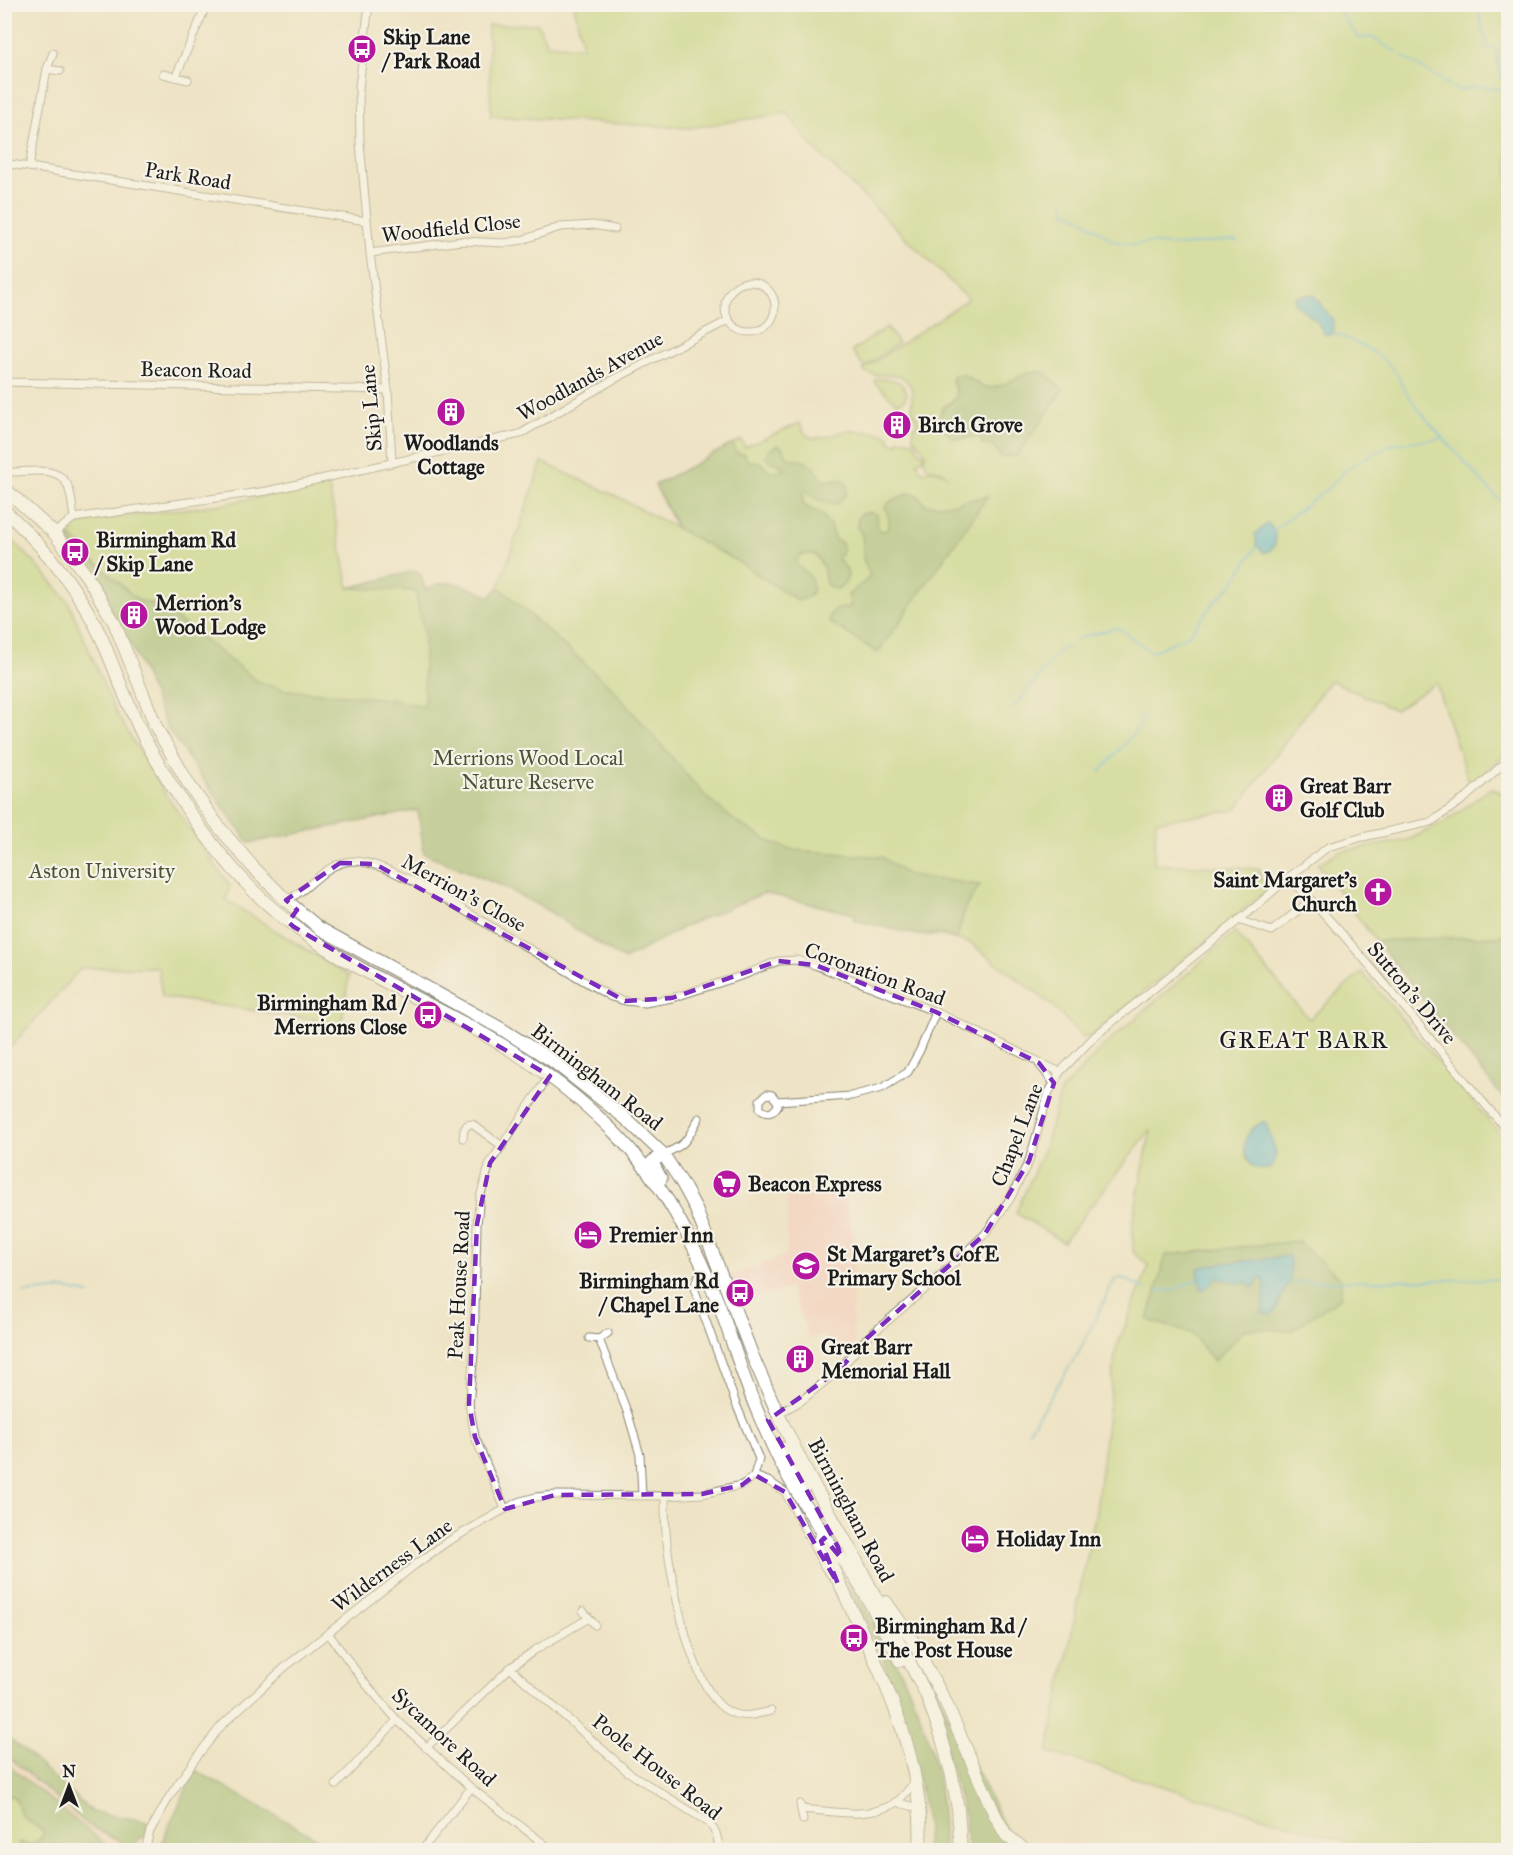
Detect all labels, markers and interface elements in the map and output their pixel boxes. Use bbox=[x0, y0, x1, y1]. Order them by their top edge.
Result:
place label: Skip Lane / Park Road bbox=[381, 24, 481, 74]
bus stop icon: Skip Lane / Park Road bbox=[346, 33, 378, 65]
street label: Park Road bbox=[143, 156, 234, 196]
street label: Woodfield Close bbox=[380, 208, 522, 248]
street label: Woodlands Avenue bbox=[513, 325, 668, 427]
street label: Beacon Road bbox=[140, 356, 253, 384]
street label: Skip Lane bbox=[354, 363, 388, 453]
building icon: Woodlands Cottage bbox=[435, 396, 467, 428]
building icon: Birch Grove bbox=[881, 409, 913, 441]
place label: Birch Grove bbox=[918, 412, 1023, 438]
place label: Woodlands Cottage bbox=[403, 430, 499, 480]
place label: Birmingham Rd / Skip Lane bbox=[94, 527, 236, 577]
bus stop icon: Birmingham Rd / Skip Lane bbox=[59, 536, 91, 568]
place label: Merrion's Wood Lodge bbox=[155, 590, 266, 640]
building icon: Merrion's Wood Lodge bbox=[118, 599, 150, 631]
park label: Merrions Wood Local Nature Reserve bbox=[432, 745, 624, 795]
place label: Great Barr Golf Club bbox=[1300, 773, 1392, 823]
building icon: Great Barr Golf Club bbox=[1263, 782, 1295, 814]
street label: Merrion's Close bbox=[397, 848, 531, 938]
park label: Aston University bbox=[28, 858, 176, 884]
place label: Saint Margaret's Church bbox=[1213, 867, 1357, 917]
church icon: Saint Margaret's Church bbox=[1362, 876, 1394, 908]
street label: Coronation Road bbox=[801, 936, 950, 1012]
street label: Sutton's Drive bbox=[1362, 936, 1463, 1050]
place label: Birmingham Rd / Merrions Close bbox=[257, 990, 409, 1040]
bus stop icon: Birmingham Rd / Merrions Close bbox=[412, 999, 444, 1031]
street label: Birmingham Road bbox=[526, 1018, 668, 1137]
district label: GREAT BARR bbox=[1219, 1025, 1389, 1055]
street label: Chapel Lane bbox=[985, 1079, 1049, 1190]
supermarket icon: Beacon Express bbox=[711, 1168, 743, 1200]
place label: Beacon Express bbox=[748, 1171, 882, 1197]
street label: Peak House Road bbox=[442, 1210, 476, 1360]
hotel icon: Premier Inn bbox=[572, 1219, 604, 1251]
place label: Premier Inn bbox=[609, 1222, 714, 1248]
place label: St Margaret's CofE Primary School bbox=[827, 1241, 999, 1291]
school or university icon: St Margaret's CofE Primary School bbox=[790, 1250, 822, 1282]
place label: Birmingham Rd / Chapel Lane bbox=[579, 1268, 719, 1318]
bus stop icon: Birmingham Rd / Chapel Lane bbox=[724, 1277, 756, 1309]
place label: Great Barr Memorial Hall bbox=[821, 1334, 952, 1384]
building icon: Great Barr Memorial Hall bbox=[784, 1343, 816, 1375]
street label: Birmingham Road bbox=[802, 1433, 900, 1587]
street label: Wilderness Lane bbox=[327, 1512, 458, 1618]
hotel icon: Holiday Inn bbox=[959, 1523, 991, 1555]
place label: Holiday Inn bbox=[996, 1526, 1102, 1552]
place label: Birmingham Rd / The Post House bbox=[874, 1613, 1027, 1663]
bus stop icon: Birmingham Rd / The Post House bbox=[838, 1622, 870, 1654]
street label: Sycamore Road bbox=[386, 1682, 502, 1792]
street label: Poole House Road bbox=[587, 1708, 727, 1826]
north arrow bbox=[39, 1756, 99, 1816]
text: N bbox=[62, 1762, 76, 1781]

